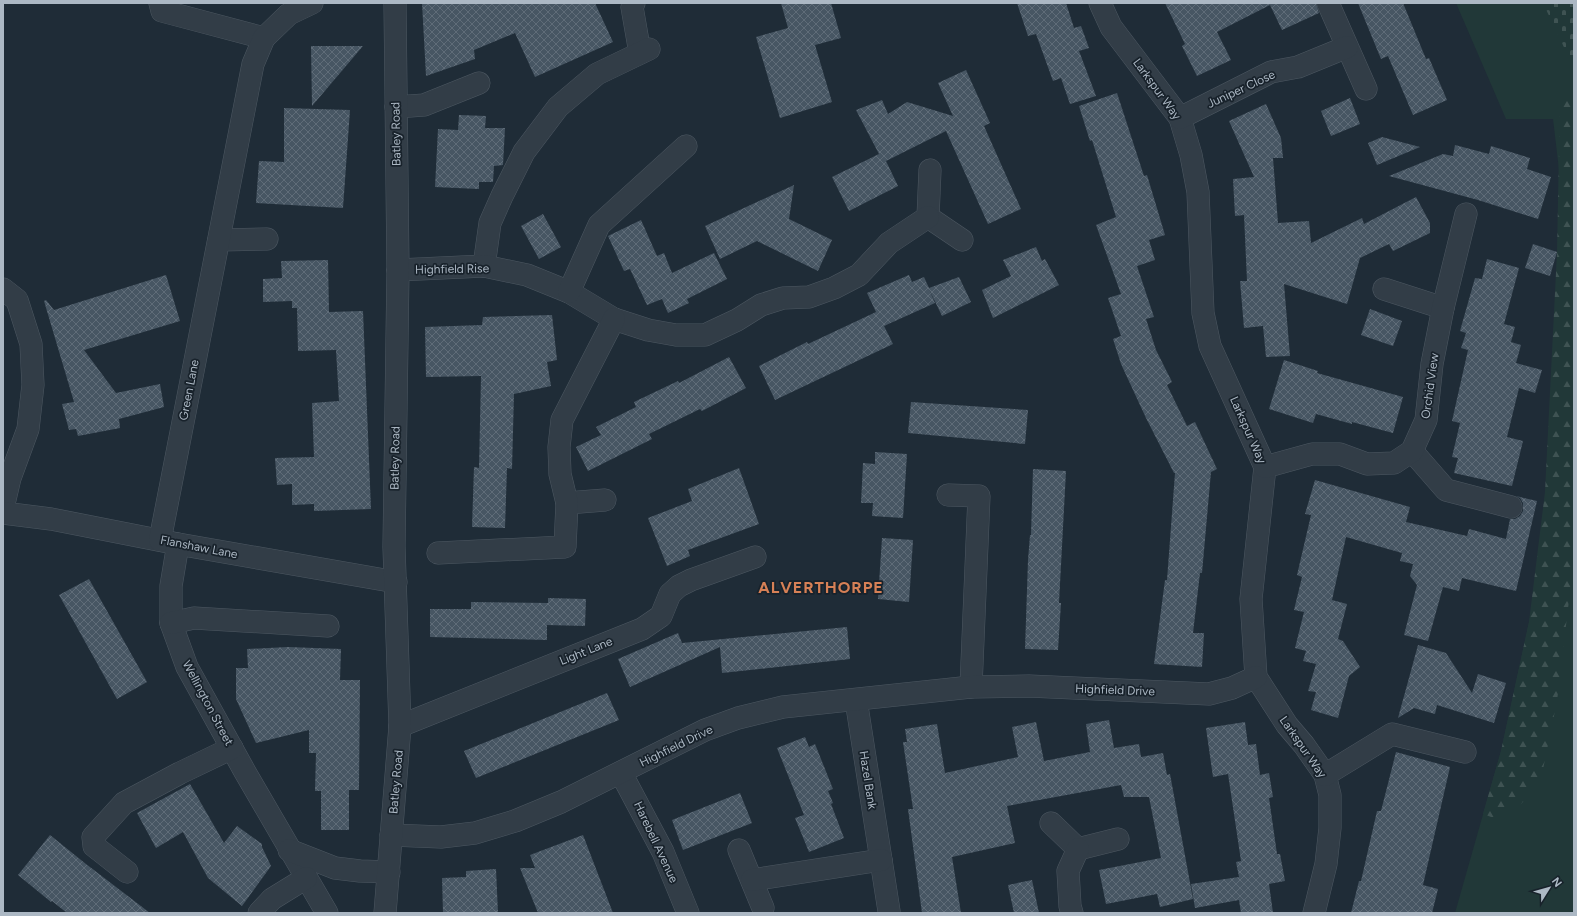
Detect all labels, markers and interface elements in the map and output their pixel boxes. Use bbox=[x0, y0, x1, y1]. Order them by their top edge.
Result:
street label: Larkspur Way bbox=[1130, 56, 1184, 123]
street label: Juniper Close bbox=[1205, 67, 1278, 111]
street label: Batley Road bbox=[388, 102, 404, 166]
street label: Highfield Rise bbox=[415, 261, 490, 277]
street label: Orchid View bbox=[1418, 352, 1442, 420]
street label: Green Lane bbox=[176, 358, 202, 422]
street label: Larkspur Way bbox=[1227, 394, 1269, 466]
street label: Batley Road bbox=[387, 426, 403, 490]
street label: Flanshaw Lane bbox=[159, 533, 239, 561]
district label: ALVERTHORPE bbox=[758, 578, 884, 597]
street label: Light Lane bbox=[557, 634, 615, 668]
street label: Wellington Street bbox=[180, 658, 236, 748]
street label: Highfield Drive bbox=[1075, 682, 1156, 698]
street label: Larkspur Way bbox=[1277, 713, 1330, 781]
street label: Highfield Drive bbox=[637, 722, 715, 770]
street label: Batley Road bbox=[386, 750, 406, 814]
street label: Hazel Bank bbox=[856, 750, 880, 810]
street label: Harebell Avenue bbox=[631, 799, 681, 885]
north arrow bbox=[1529, 868, 1569, 908]
text: N bbox=[1549, 875, 1564, 890]

